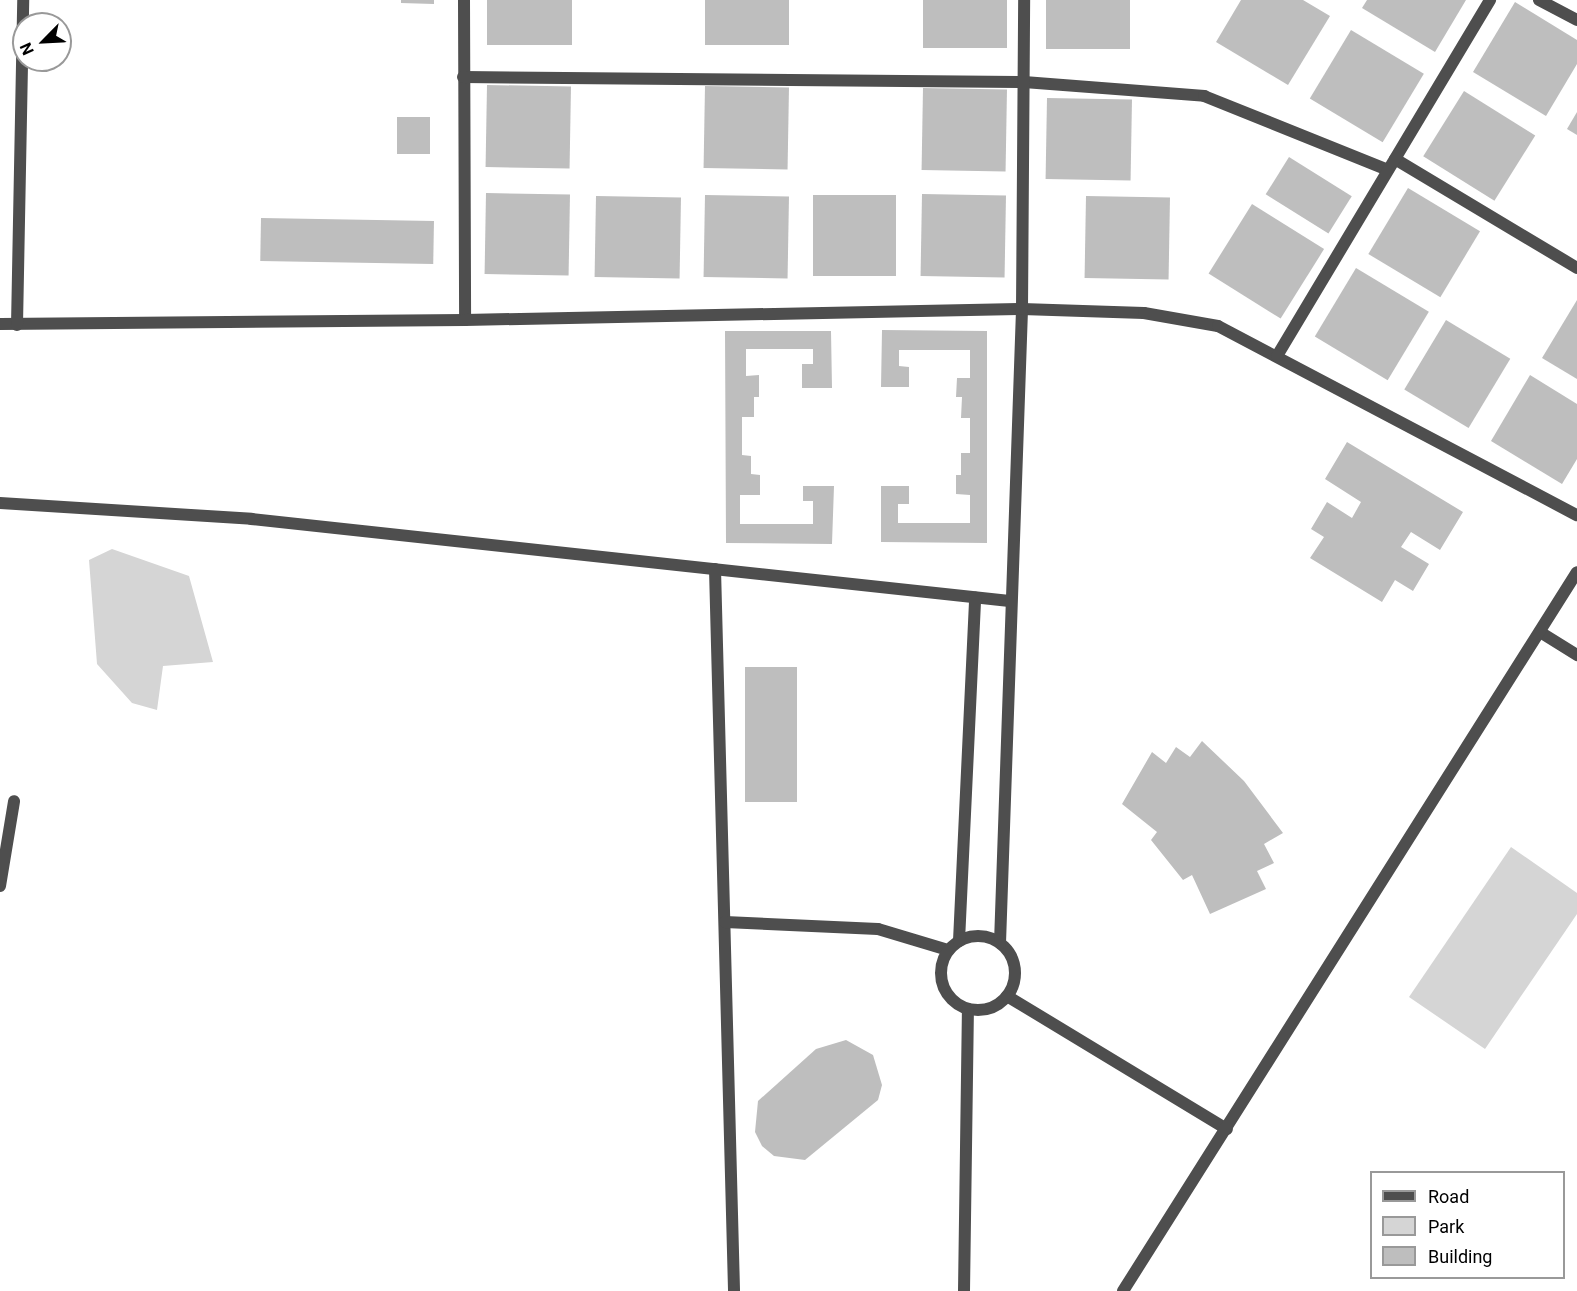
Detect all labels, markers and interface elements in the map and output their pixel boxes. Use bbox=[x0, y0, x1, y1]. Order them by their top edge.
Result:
north arrow bbox=[12, 12, 72, 72]
text: N bbox=[16, 40, 38, 58]
legend bbox=[1370, 1171, 1565, 1279]
text: Road bbox=[1428, 1186, 1469, 1207]
text: Park bbox=[1428, 1216, 1464, 1237]
text: Building bbox=[1428, 1246, 1492, 1267]

